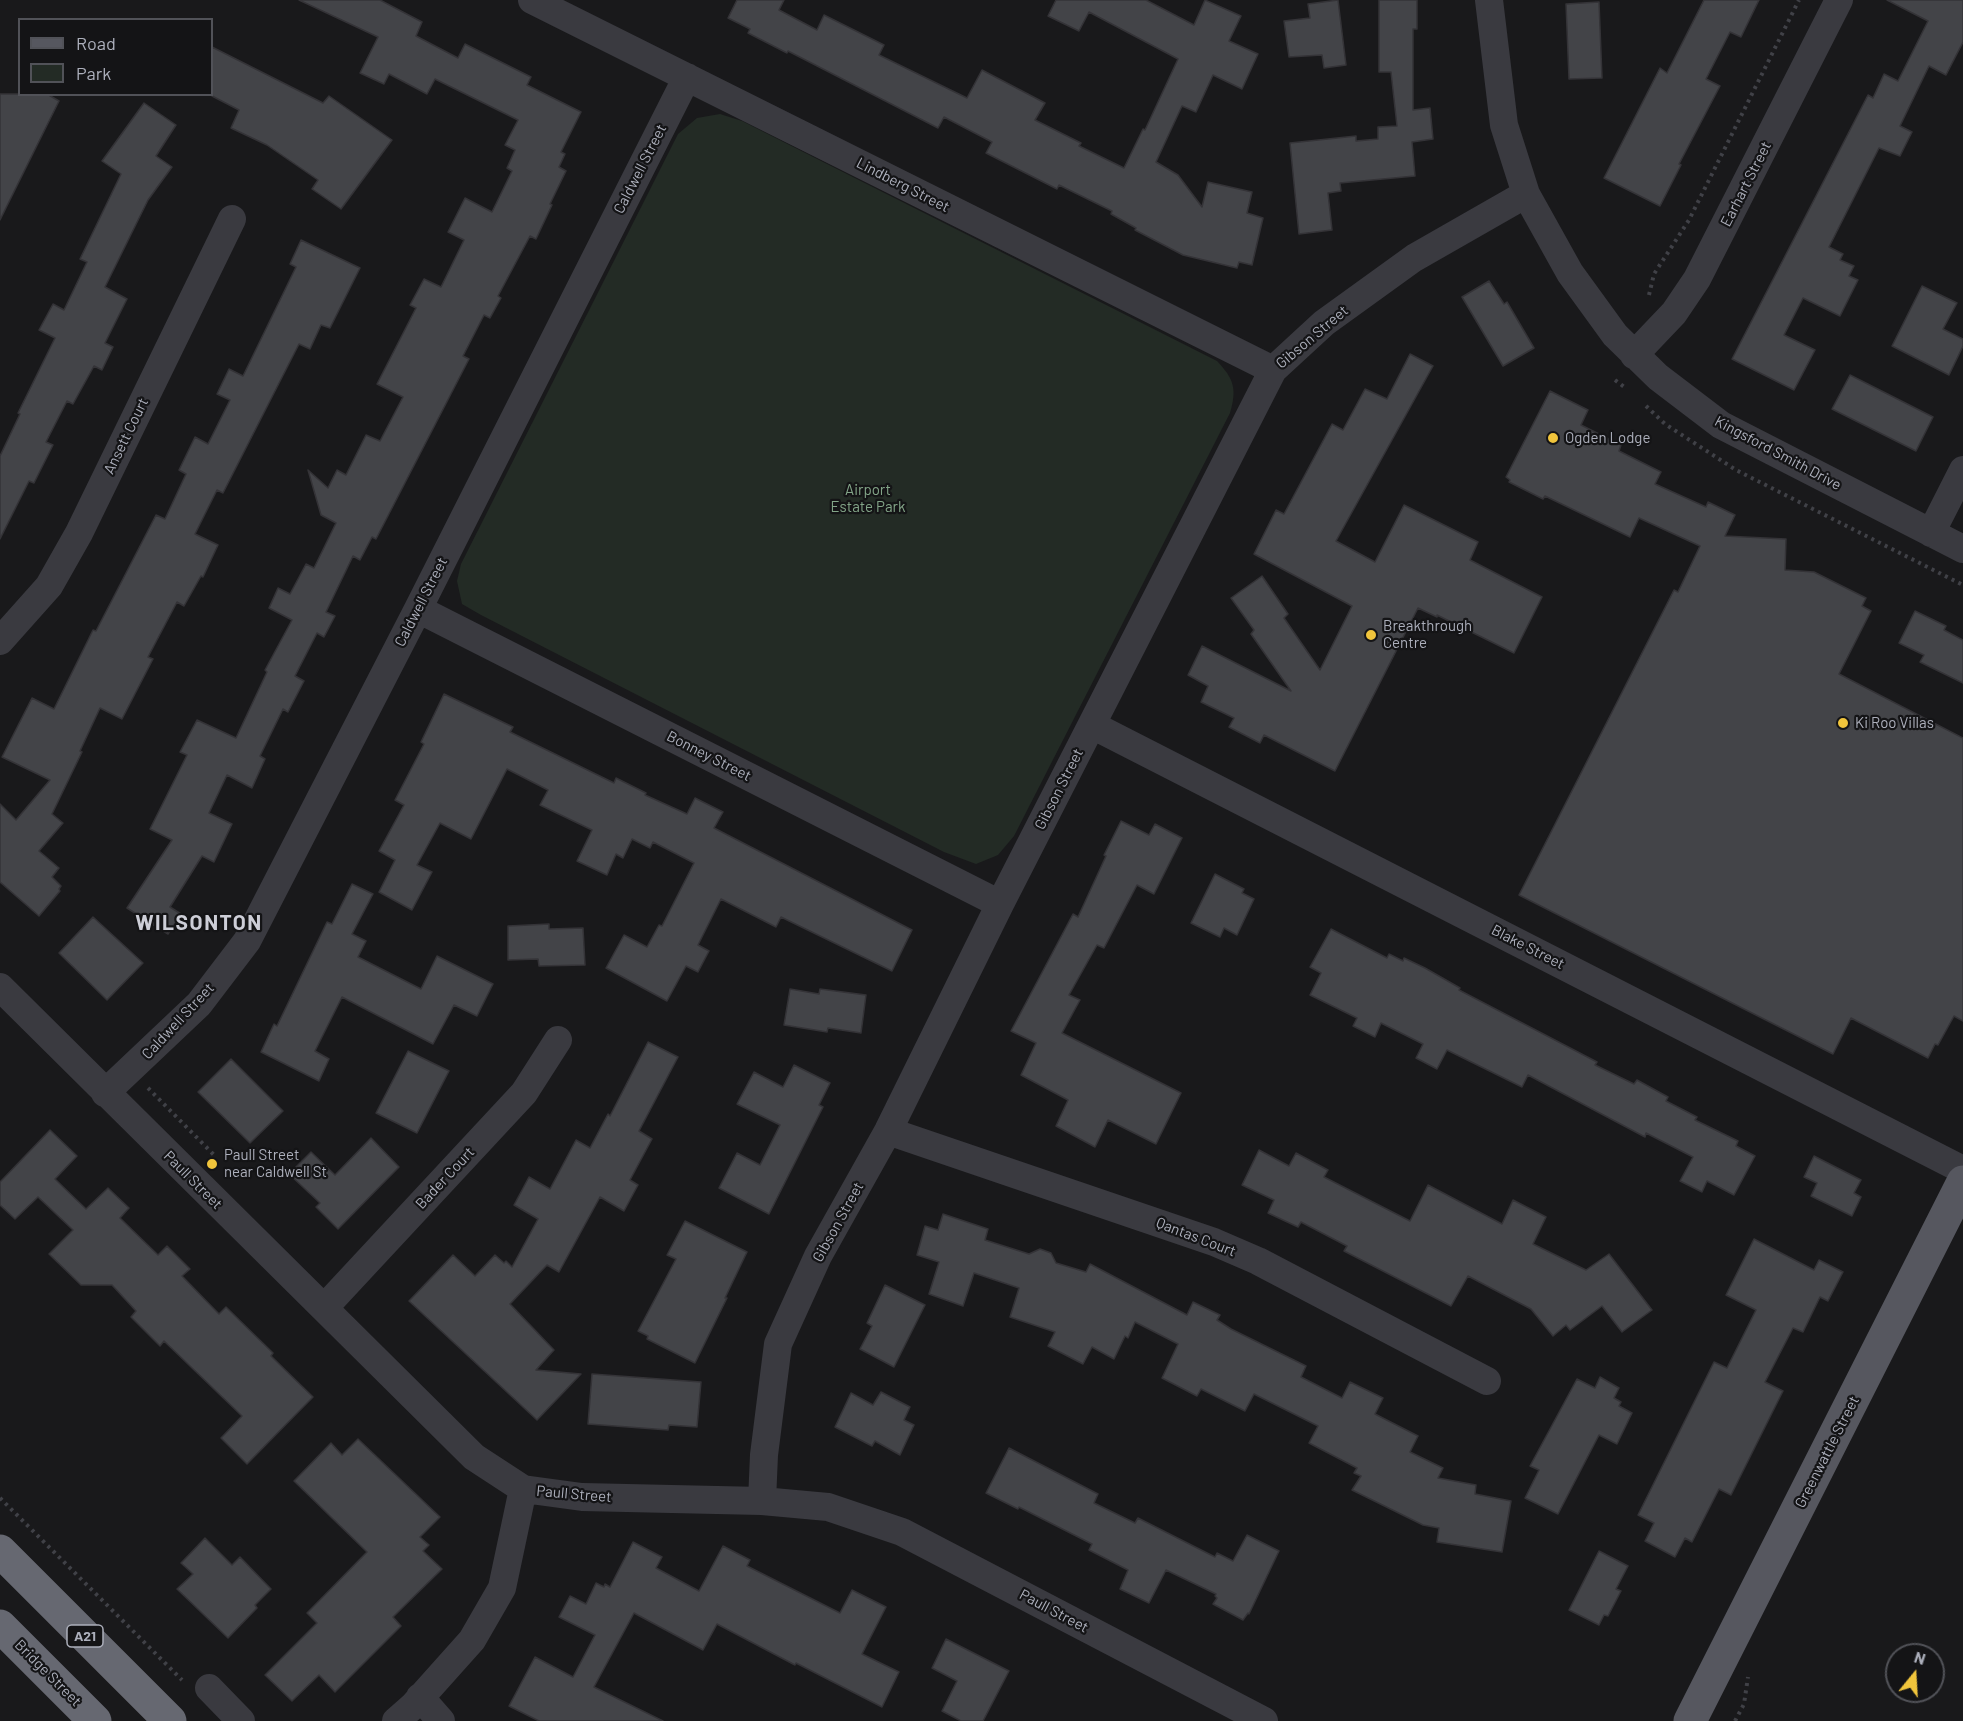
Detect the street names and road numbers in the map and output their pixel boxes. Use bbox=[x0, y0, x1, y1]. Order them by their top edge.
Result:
street label: Caldwell Street bbox=[610, 121, 670, 217]
street label: Earhart Street bbox=[1717, 138, 1775, 230]
street label: Lindberg Street bbox=[854, 154, 952, 216]
street label: Gibson Street bbox=[1272, 302, 1352, 372]
street label: Ansett Court bbox=[100, 395, 152, 477]
street label: Kingsford Smith Drive bbox=[1712, 412, 1844, 494]
street label: Caldwell Street bbox=[391, 554, 451, 650]
street label: Bonney Street bbox=[664, 727, 754, 785]
street label: Gibson Street bbox=[1031, 745, 1087, 833]
street label: Blake Street bbox=[1488, 921, 1568, 973]
street label: Caldwell Street bbox=[138, 979, 218, 1063]
street label: Bader Court bbox=[412, 1143, 478, 1213]
street label: Paull Street bbox=[160, 1147, 226, 1213]
street label: Gibson Street bbox=[809, 1179, 867, 1265]
street label: Qantas Court bbox=[1154, 1214, 1238, 1260]
street label: Greenwattle Street bbox=[1791, 1393, 1863, 1511]
street label: Paull Street bbox=[536, 1482, 612, 1506]
street label: Paull Street bbox=[1016, 1585, 1092, 1637]
road number: A21 bbox=[67, 1625, 103, 1647]
street label: Bridge Street bbox=[11, 1636, 85, 1710]

